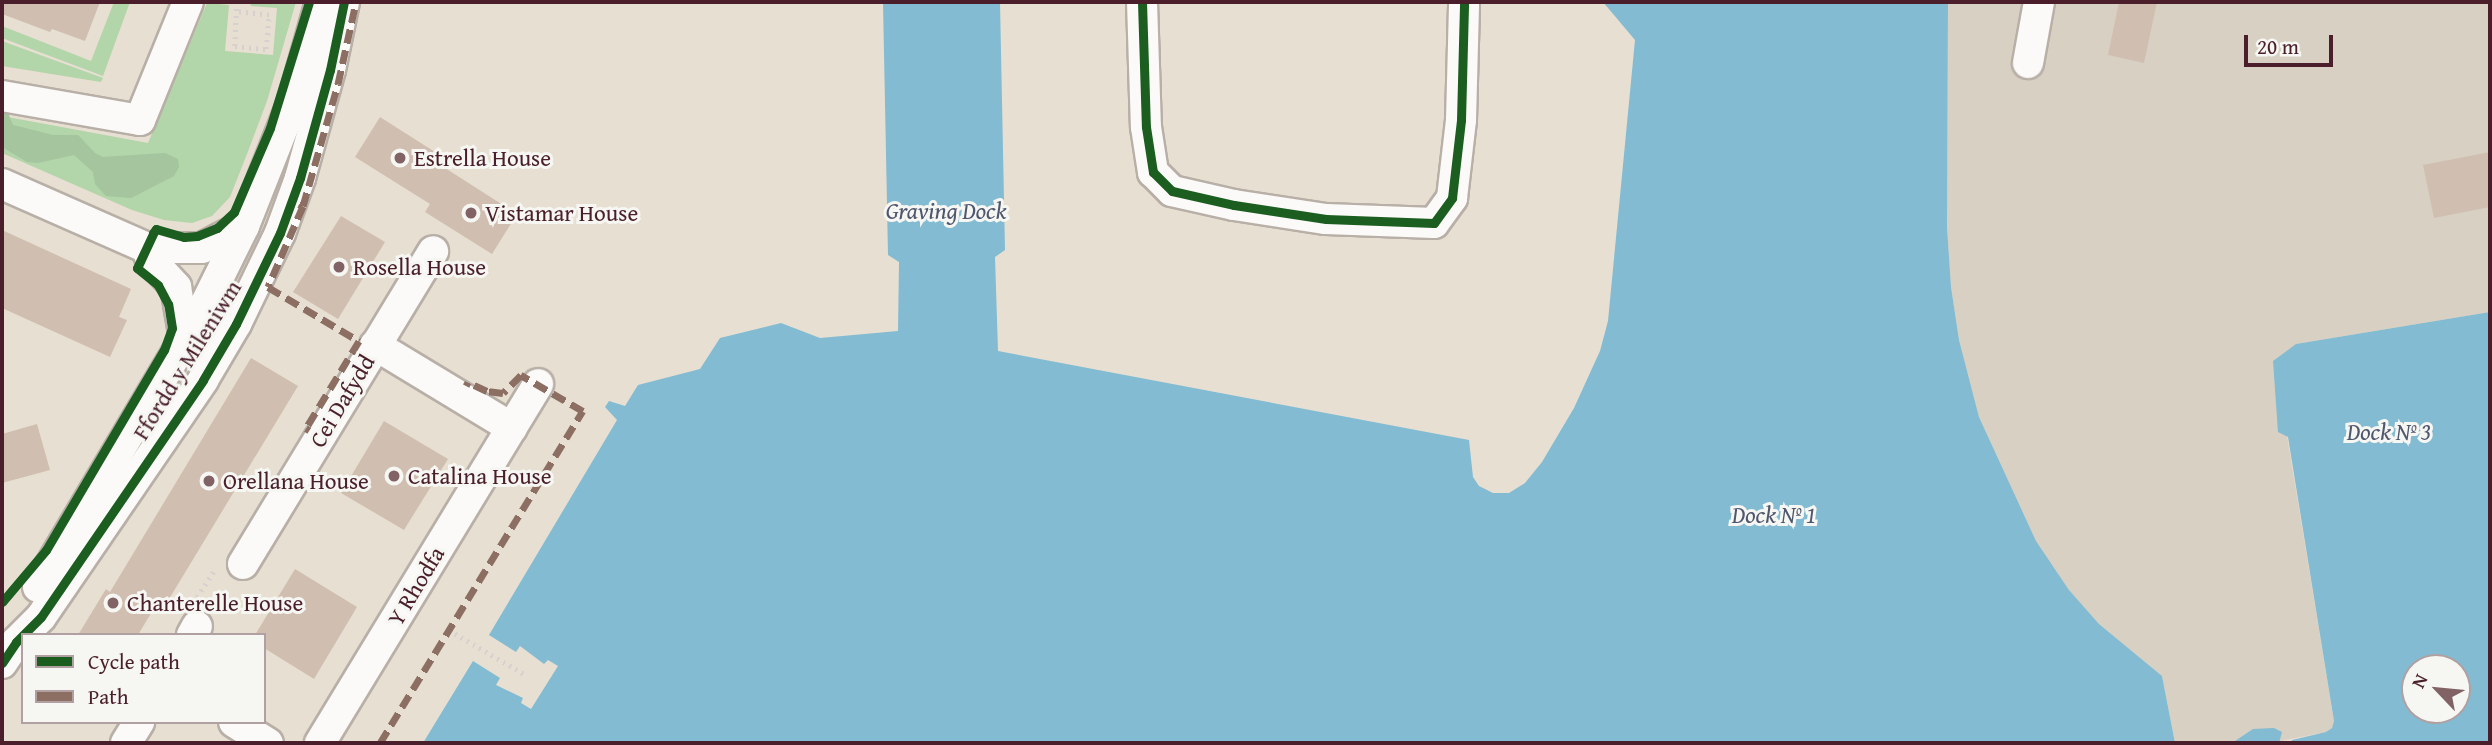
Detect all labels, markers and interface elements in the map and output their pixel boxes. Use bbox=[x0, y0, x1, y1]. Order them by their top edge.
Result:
scale bar bbox=[2247, 21, 2336, 65]
text: 20 m bbox=[2257, 31, 2299, 62]
place label: Estrella House bbox=[414, 144, 551, 172]
marker: Estrella House bbox=[392, 150, 408, 166]
water label: Graving Dock bbox=[886, 197, 1006, 225]
place label: Vistamar House bbox=[485, 199, 638, 227]
marker: Vistamar House bbox=[463, 205, 479, 221]
place label: Rosella House bbox=[353, 253, 486, 281]
marker: Rosella House bbox=[331, 259, 347, 275]
street label: Ffordd y Mileniwm bbox=[127, 275, 247, 445]
street label: Cei Dafydd bbox=[304, 350, 380, 452]
water label: Dock Nº 3 bbox=[2347, 418, 2431, 446]
place label: Catalina House bbox=[408, 462, 551, 490]
place label: Orellana House bbox=[223, 467, 369, 495]
marker: Catalina House bbox=[386, 468, 402, 484]
marker: Orellana House bbox=[201, 473, 217, 489]
water label: Dock Nº 1 bbox=[1732, 501, 1816, 529]
street label: Y Rhodfa bbox=[382, 541, 450, 631]
place label: Chanterelle House bbox=[127, 589, 303, 617]
marker: Chanterelle House bbox=[105, 595, 121, 611]
legend bbox=[21, 633, 266, 724]
text: Cycle path bbox=[88, 646, 180, 677]
north arrow bbox=[2401, 654, 2471, 724]
text: N bbox=[2404, 669, 2434, 693]
text: Path bbox=[88, 681, 128, 712]

